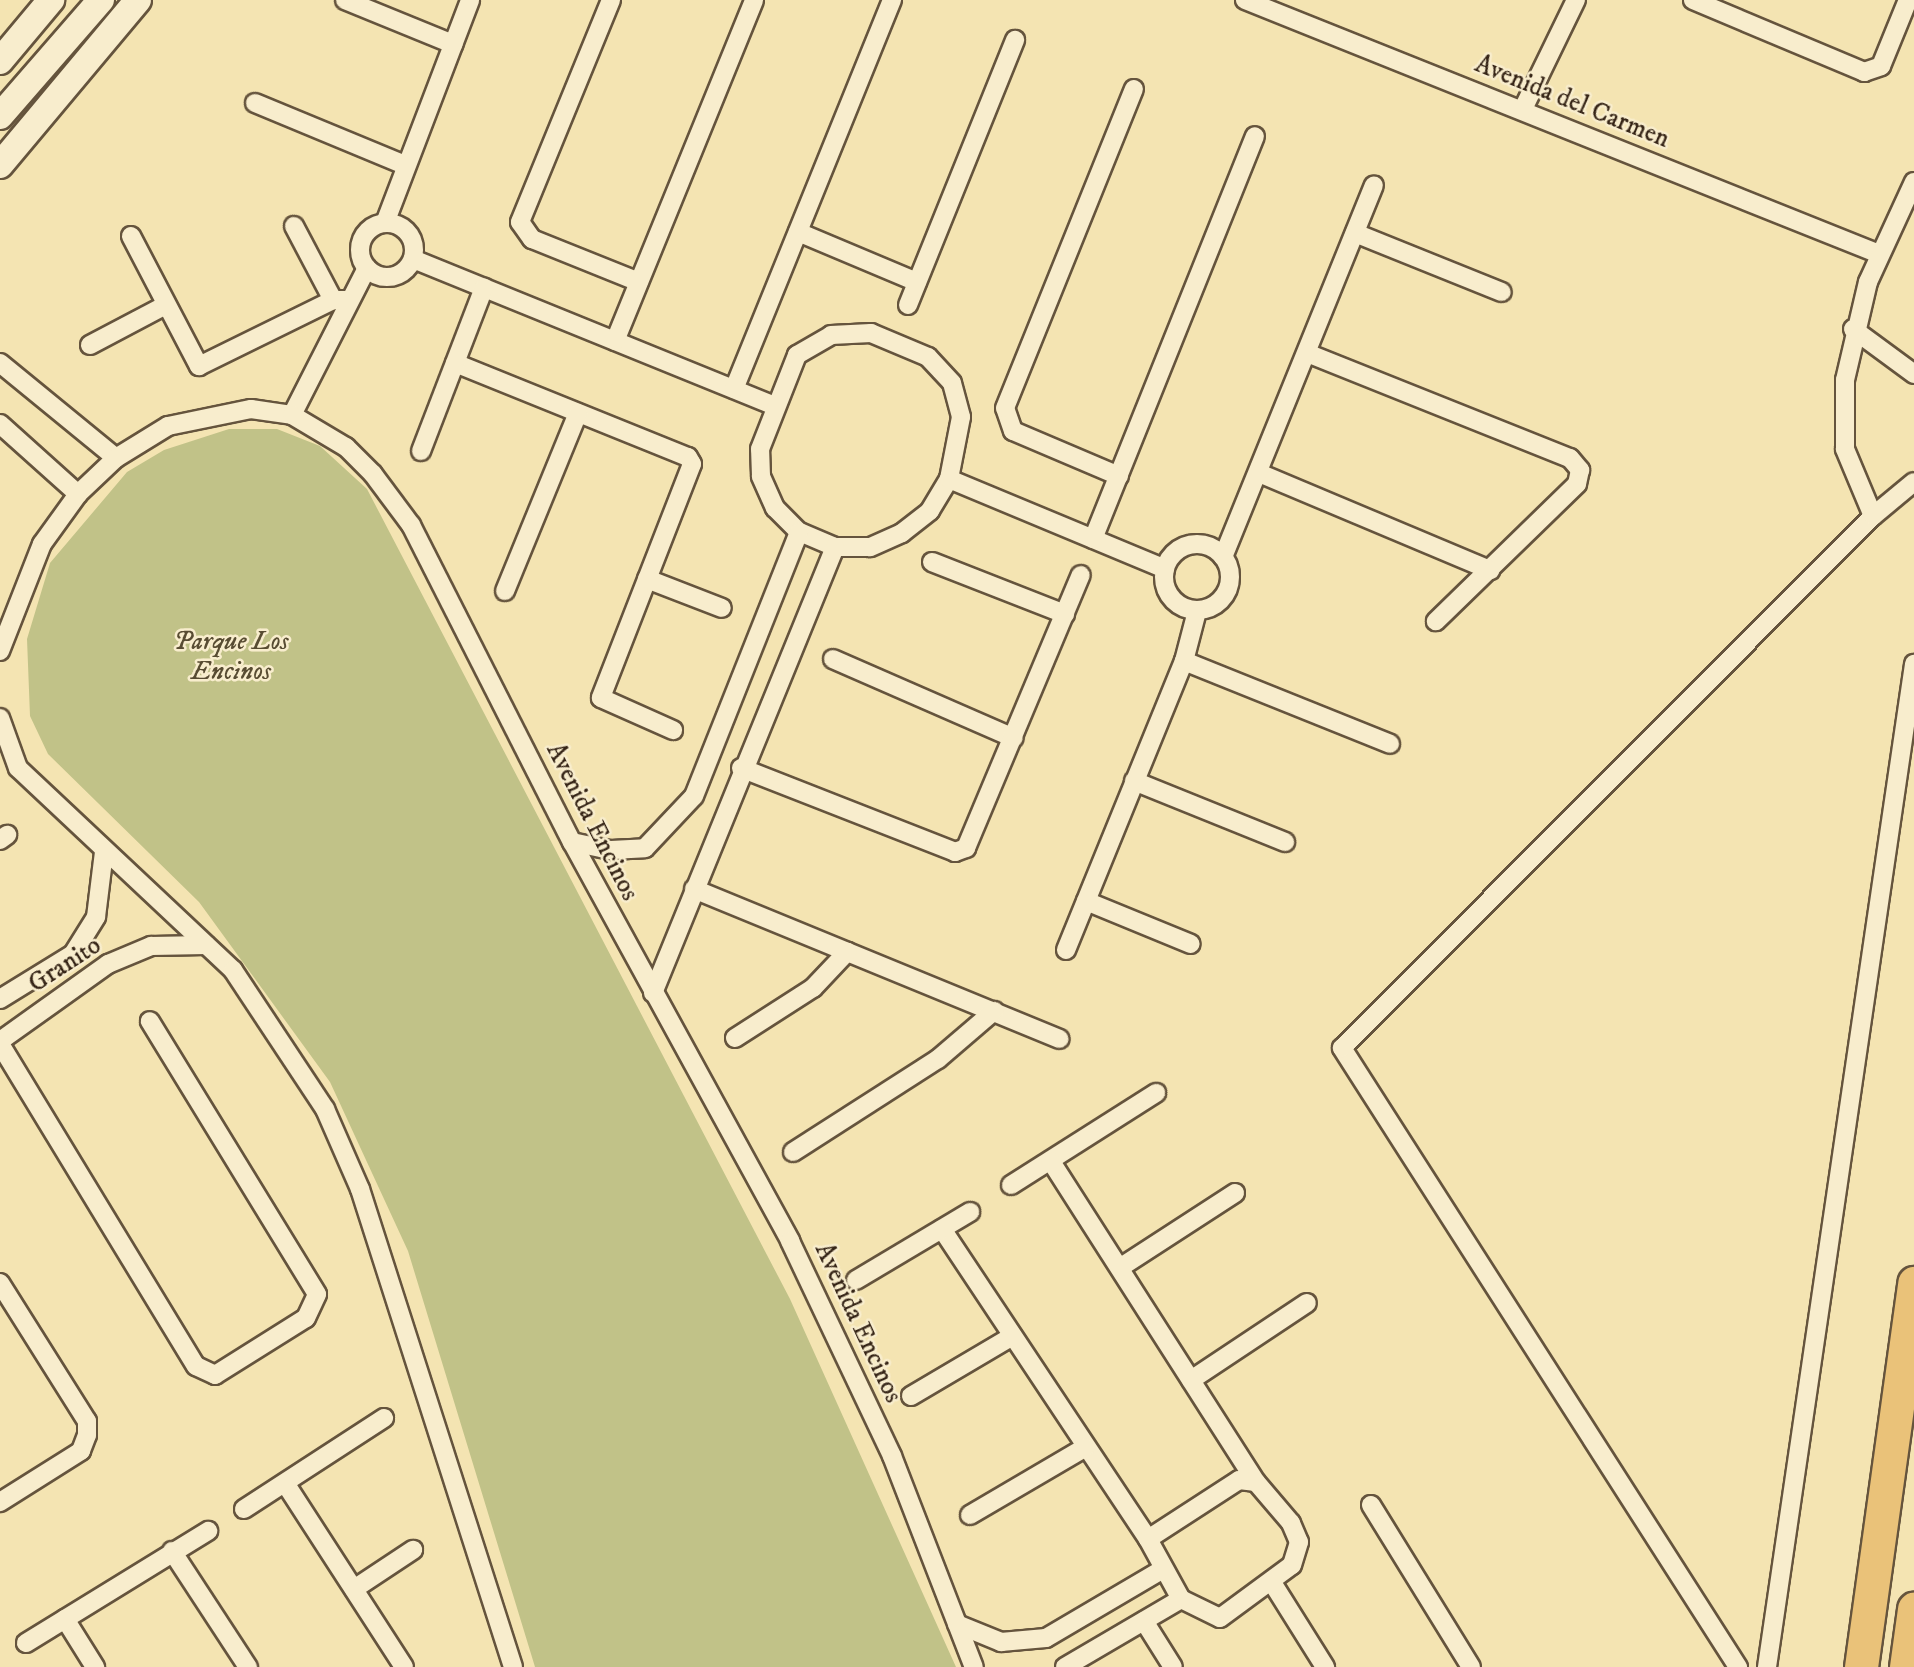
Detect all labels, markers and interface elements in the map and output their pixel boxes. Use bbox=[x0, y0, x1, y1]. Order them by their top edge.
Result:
street label: Avenida del Carmen bbox=[1470, 49, 1674, 155]
park label: Parque Los Encinos bbox=[174, 626, 288, 688]
street label: Avenida Encinos bbox=[539, 738, 645, 906]
street label: Granito bbox=[23, 930, 107, 1000]
street label: Avenida Encinos bbox=[807, 1238, 909, 1408]

